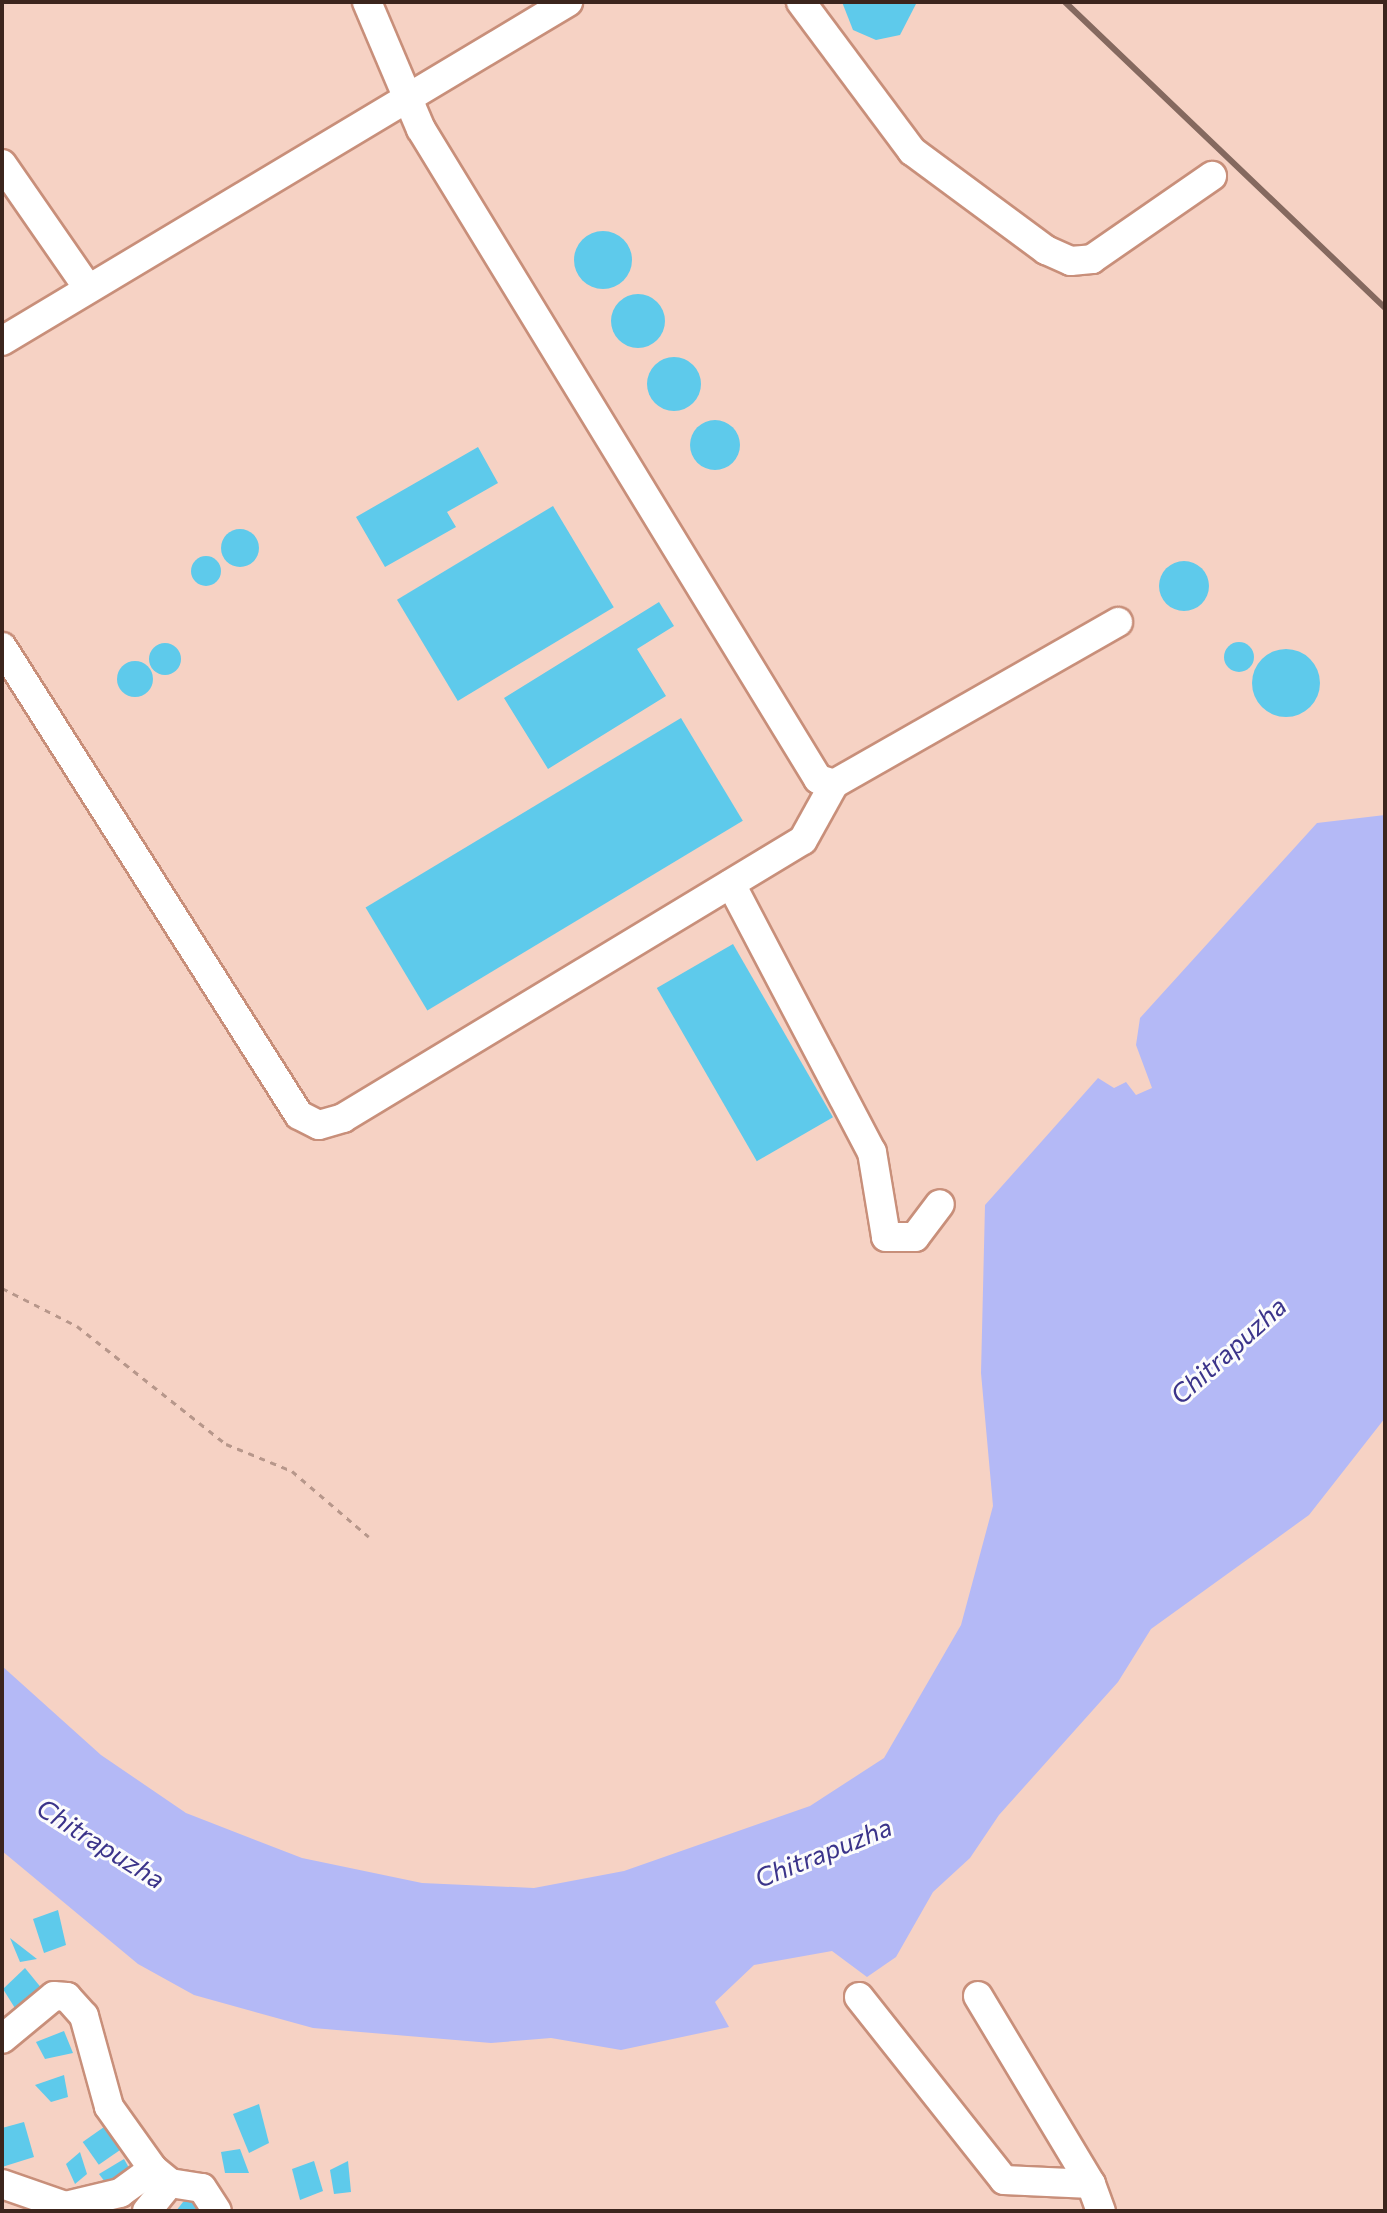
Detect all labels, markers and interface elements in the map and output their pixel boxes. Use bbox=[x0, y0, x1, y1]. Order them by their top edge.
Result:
water label: Chitrapuzha bbox=[1164, 1290, 1292, 1410]
water label: Chitrapuzha bbox=[31, 1791, 171, 1895]
water label: Chitrapuzha bbox=[750, 1810, 896, 1894]

